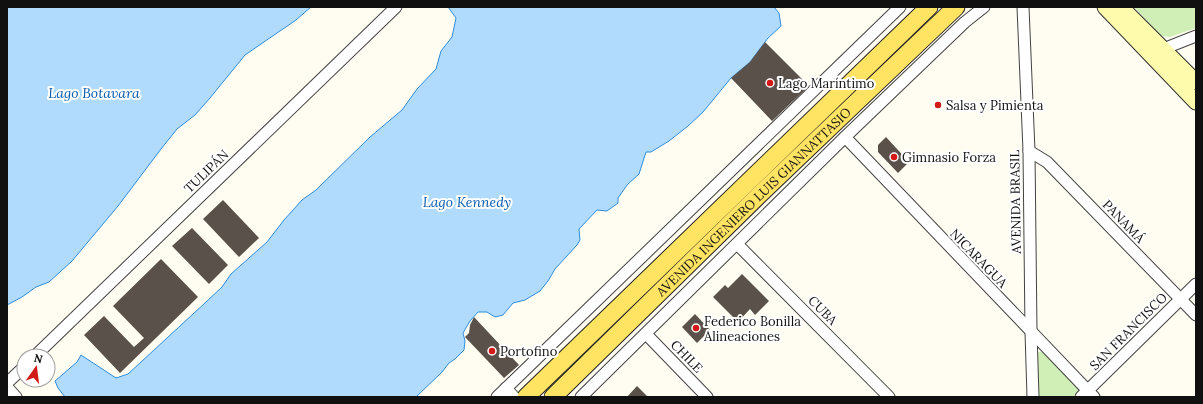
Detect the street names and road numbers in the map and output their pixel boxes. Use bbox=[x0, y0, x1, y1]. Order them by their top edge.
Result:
street label: AVENIDA INGENIERO LUIS GIANNATTASIO bbox=[652, 104, 855, 301]
street label: TULIPÁN bbox=[180, 146, 232, 197]
street label: AVENIDA BRASIL bbox=[1006, 150, 1025, 255]
street label: PANAMÁ bbox=[1099, 196, 1149, 247]
street label: NICARAGUA bbox=[946, 225, 1012, 292]
street label: SAN FRANCISCO bbox=[1086, 289, 1171, 374]
street label: CUBA bbox=[804, 292, 842, 329]
street label: CHILE bbox=[667, 336, 706, 376]

